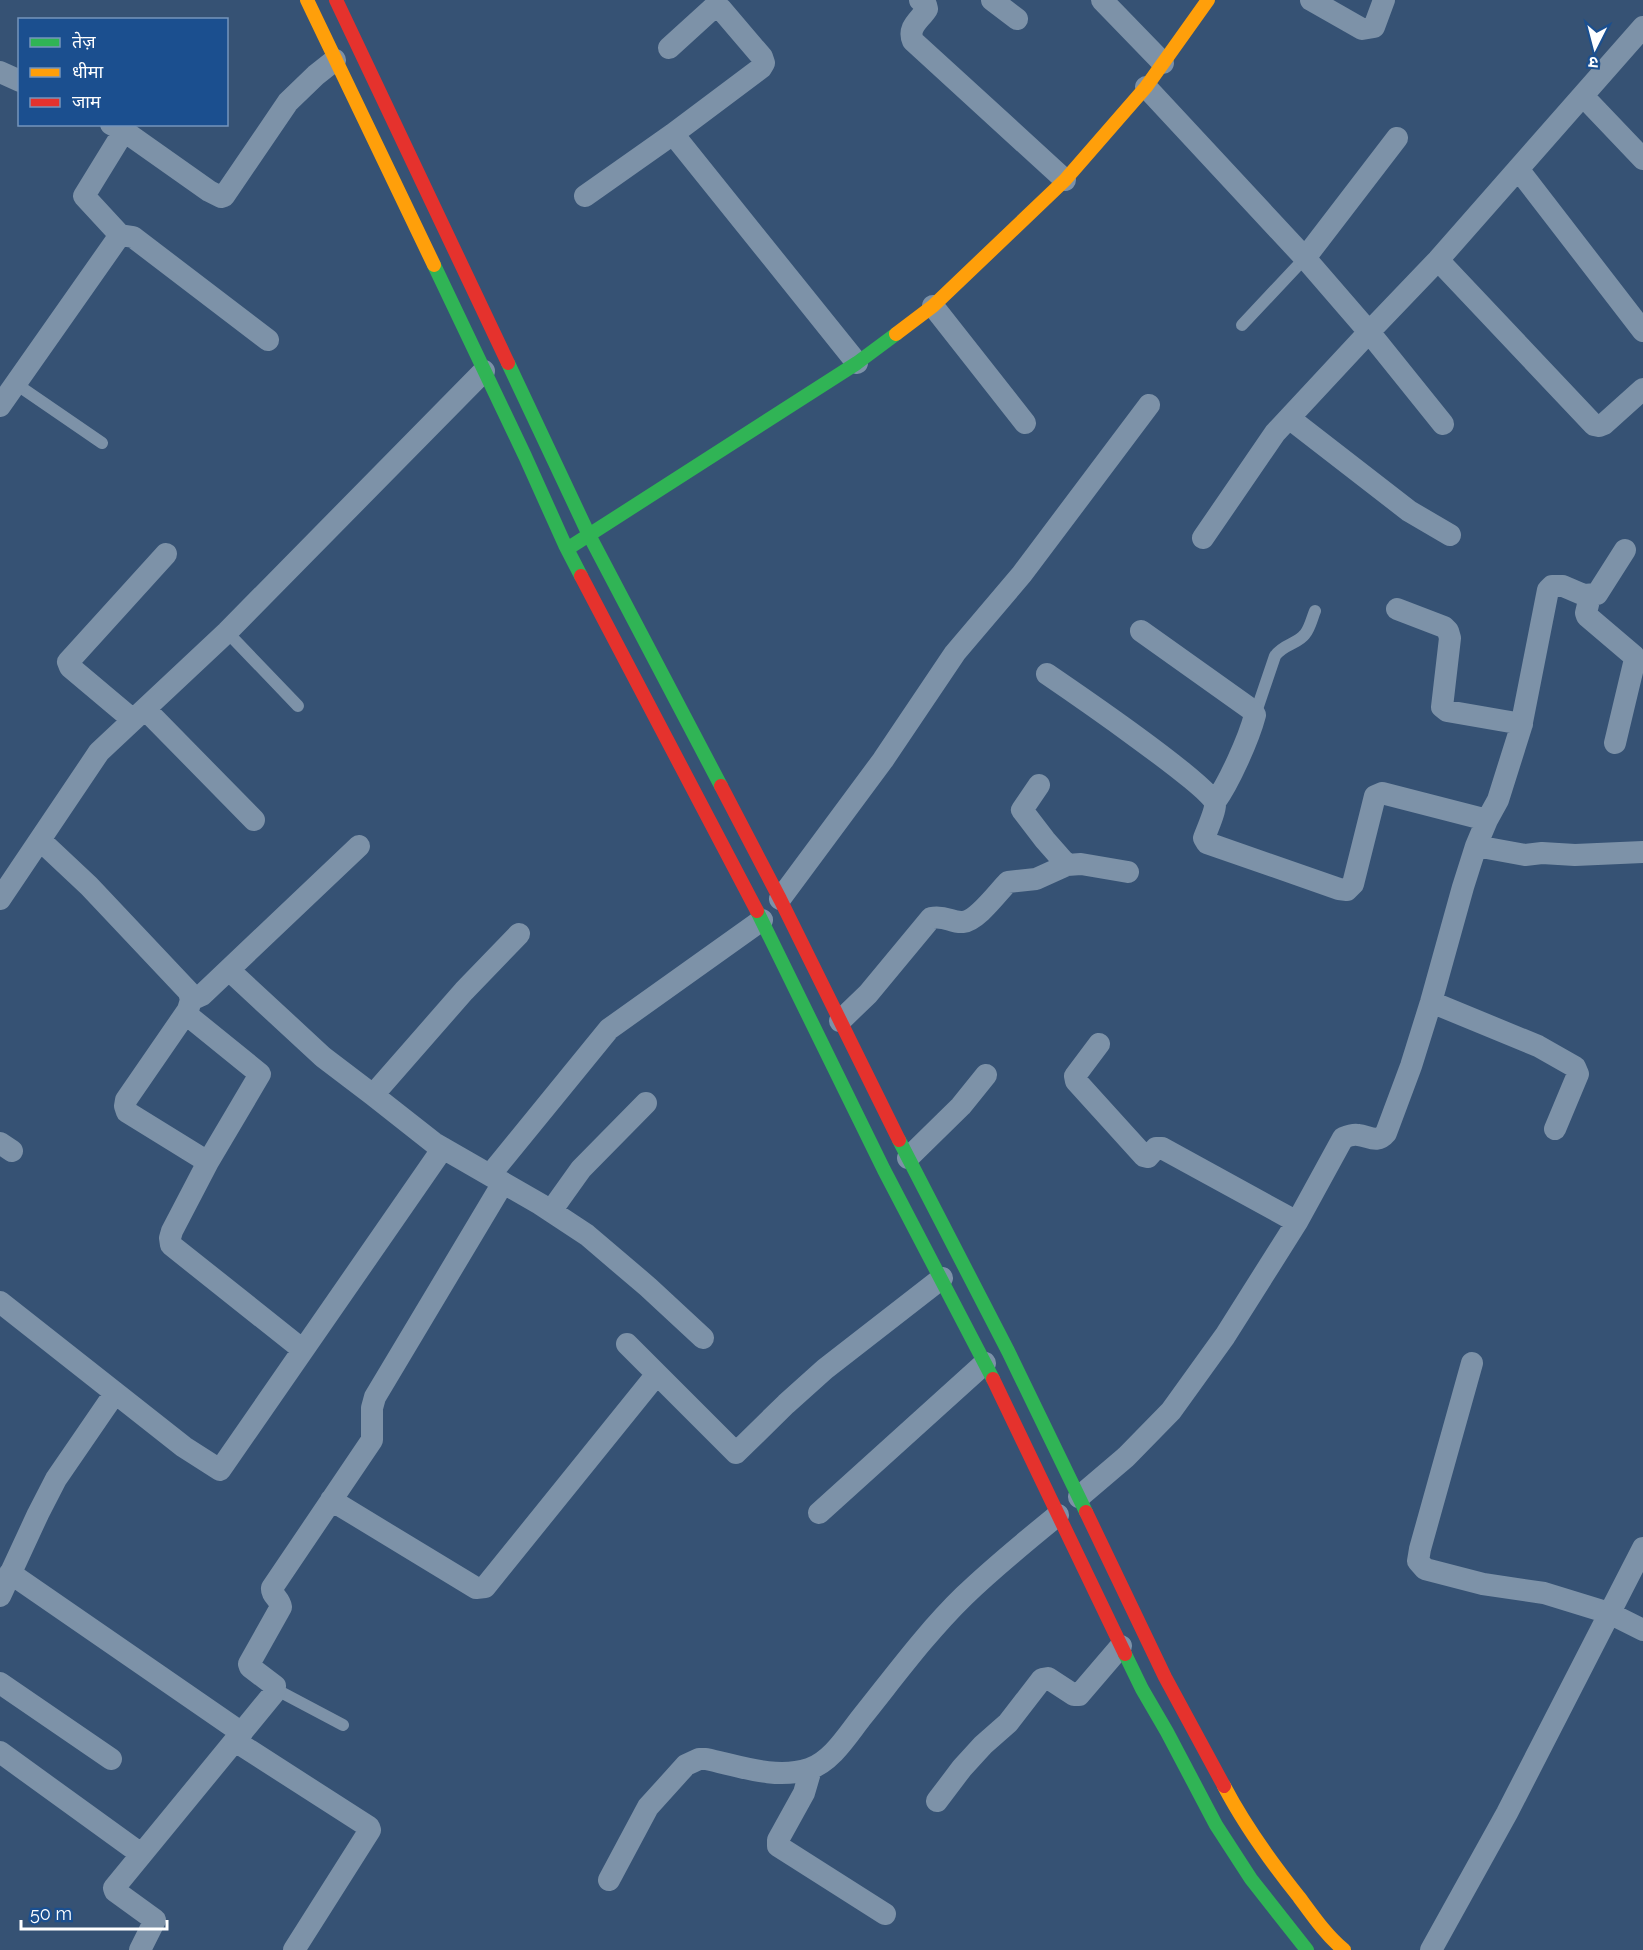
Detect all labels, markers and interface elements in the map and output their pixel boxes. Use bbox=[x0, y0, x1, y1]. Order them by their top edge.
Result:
legend bbox=[18, 18, 228, 126]
north arrow bbox=[1565, 18, 1625, 78]
text: तेज़ bbox=[72, 31, 96, 52]
text: उ bbox=[1587, 52, 1599, 72]
text: धीमा bbox=[72, 61, 103, 82]
text: जाम bbox=[72, 91, 102, 112]
scale bar bbox=[21, 1893, 166, 1931]
text: 50 m bbox=[30, 1903, 72, 1924]

